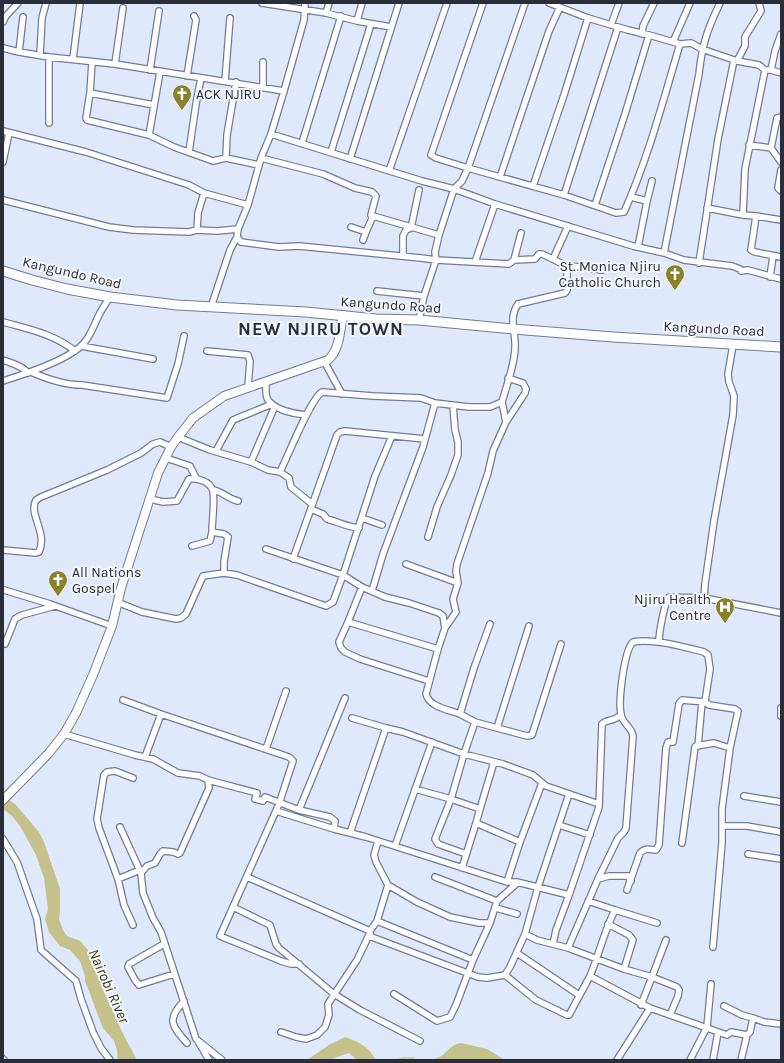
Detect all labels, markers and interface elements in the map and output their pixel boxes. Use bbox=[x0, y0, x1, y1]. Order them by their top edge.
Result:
church icon: ACK NJIRU bbox=[171, 83, 193, 111]
place label: ACK NJIRU bbox=[196, 86, 261, 103]
street label: Kangundo Road bbox=[21, 253, 123, 293]
place label: St. Monica Njiru Catholic Church bbox=[558, 258, 661, 291]
church icon: St. Monica Njiru Catholic Church bbox=[664, 263, 686, 291]
street label: Kangundo Road bbox=[340, 293, 442, 317]
district label: NEW NJIRU TOWN bbox=[238, 318, 404, 340]
street label: Kangundo Road bbox=[663, 318, 765, 340]
place label: All Nations Gospel bbox=[72, 564, 141, 597]
church icon: All Nations Gospel bbox=[47, 569, 69, 597]
place label: Njiru Health Centre bbox=[634, 591, 711, 624]
hospital icon: Njiru Health Centre bbox=[714, 596, 736, 624]
water label: Nairobi River bbox=[85, 946, 134, 1027]

